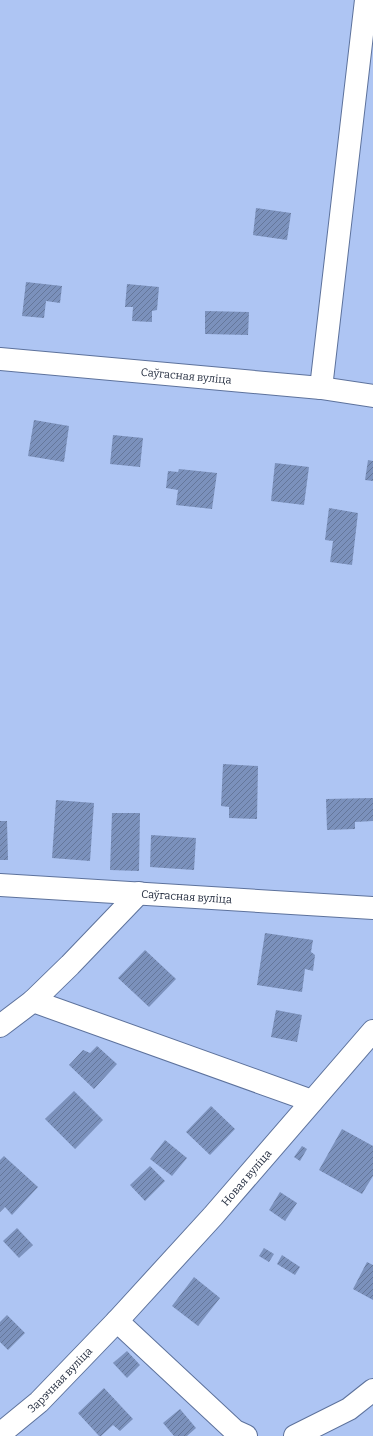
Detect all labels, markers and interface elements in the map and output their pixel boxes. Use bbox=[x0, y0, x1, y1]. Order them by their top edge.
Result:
street label: Саўгасная вуліца bbox=[140, 366, 232, 387]
street label: Саўгасная вуліца bbox=[141, 888, 232, 906]
street label: Новая вуліца bbox=[219, 1147, 274, 1209]
street label: Зарэчная вуліца bbox=[25, 1345, 95, 1415]

